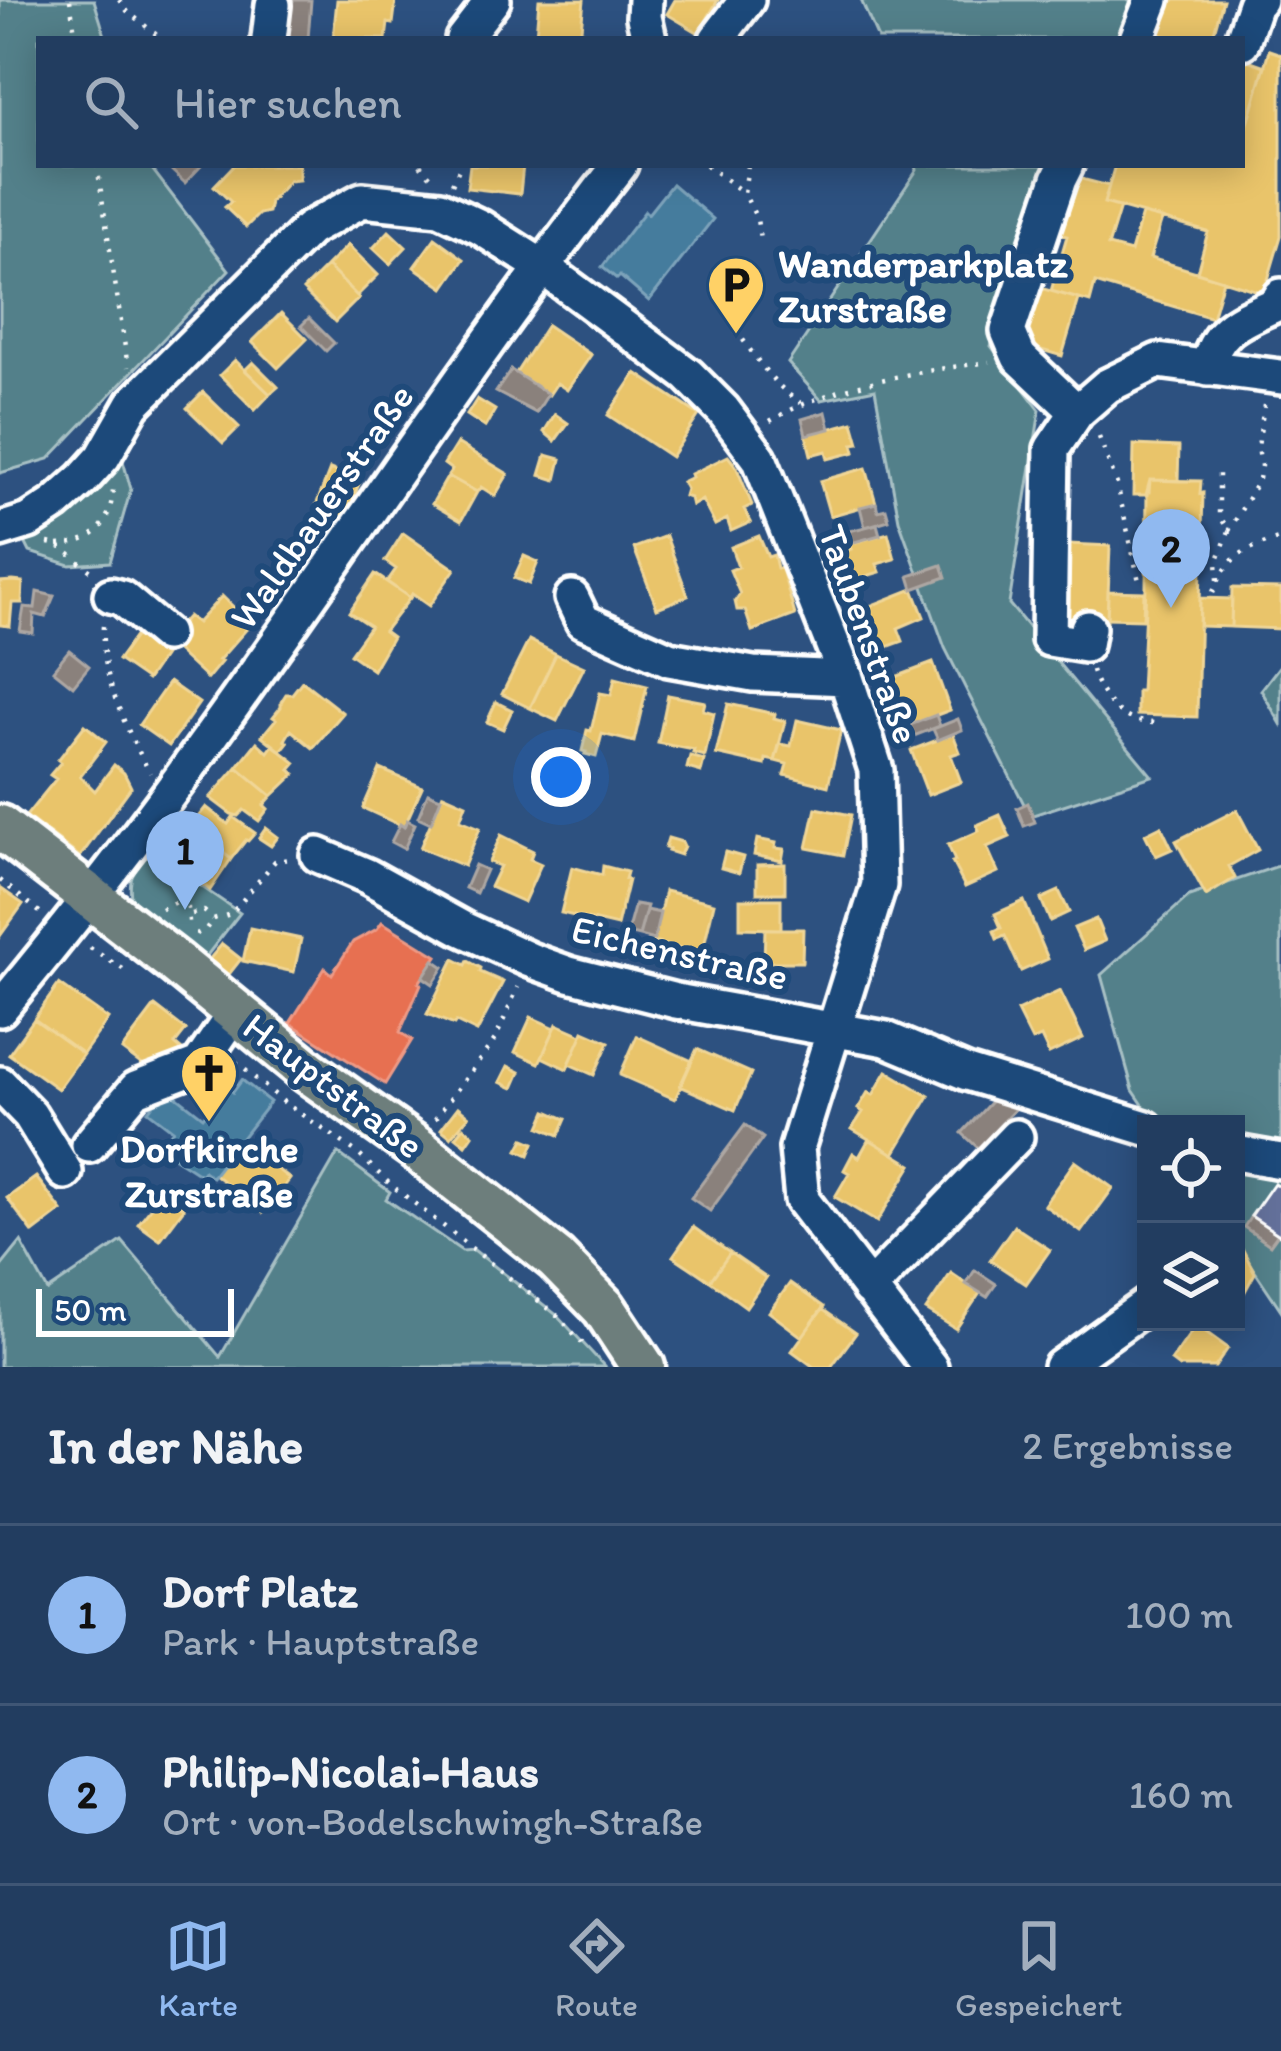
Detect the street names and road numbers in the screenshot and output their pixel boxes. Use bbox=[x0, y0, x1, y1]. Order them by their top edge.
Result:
street label: Waldbauerstraße bbox=[219, 374, 424, 638]
street label: Taubenstraße bbox=[808, 518, 931, 750]
street label: Eichenstraße bbox=[567, 905, 793, 1000]
street label: Hauptstraße bbox=[234, 1002, 433, 1168]

